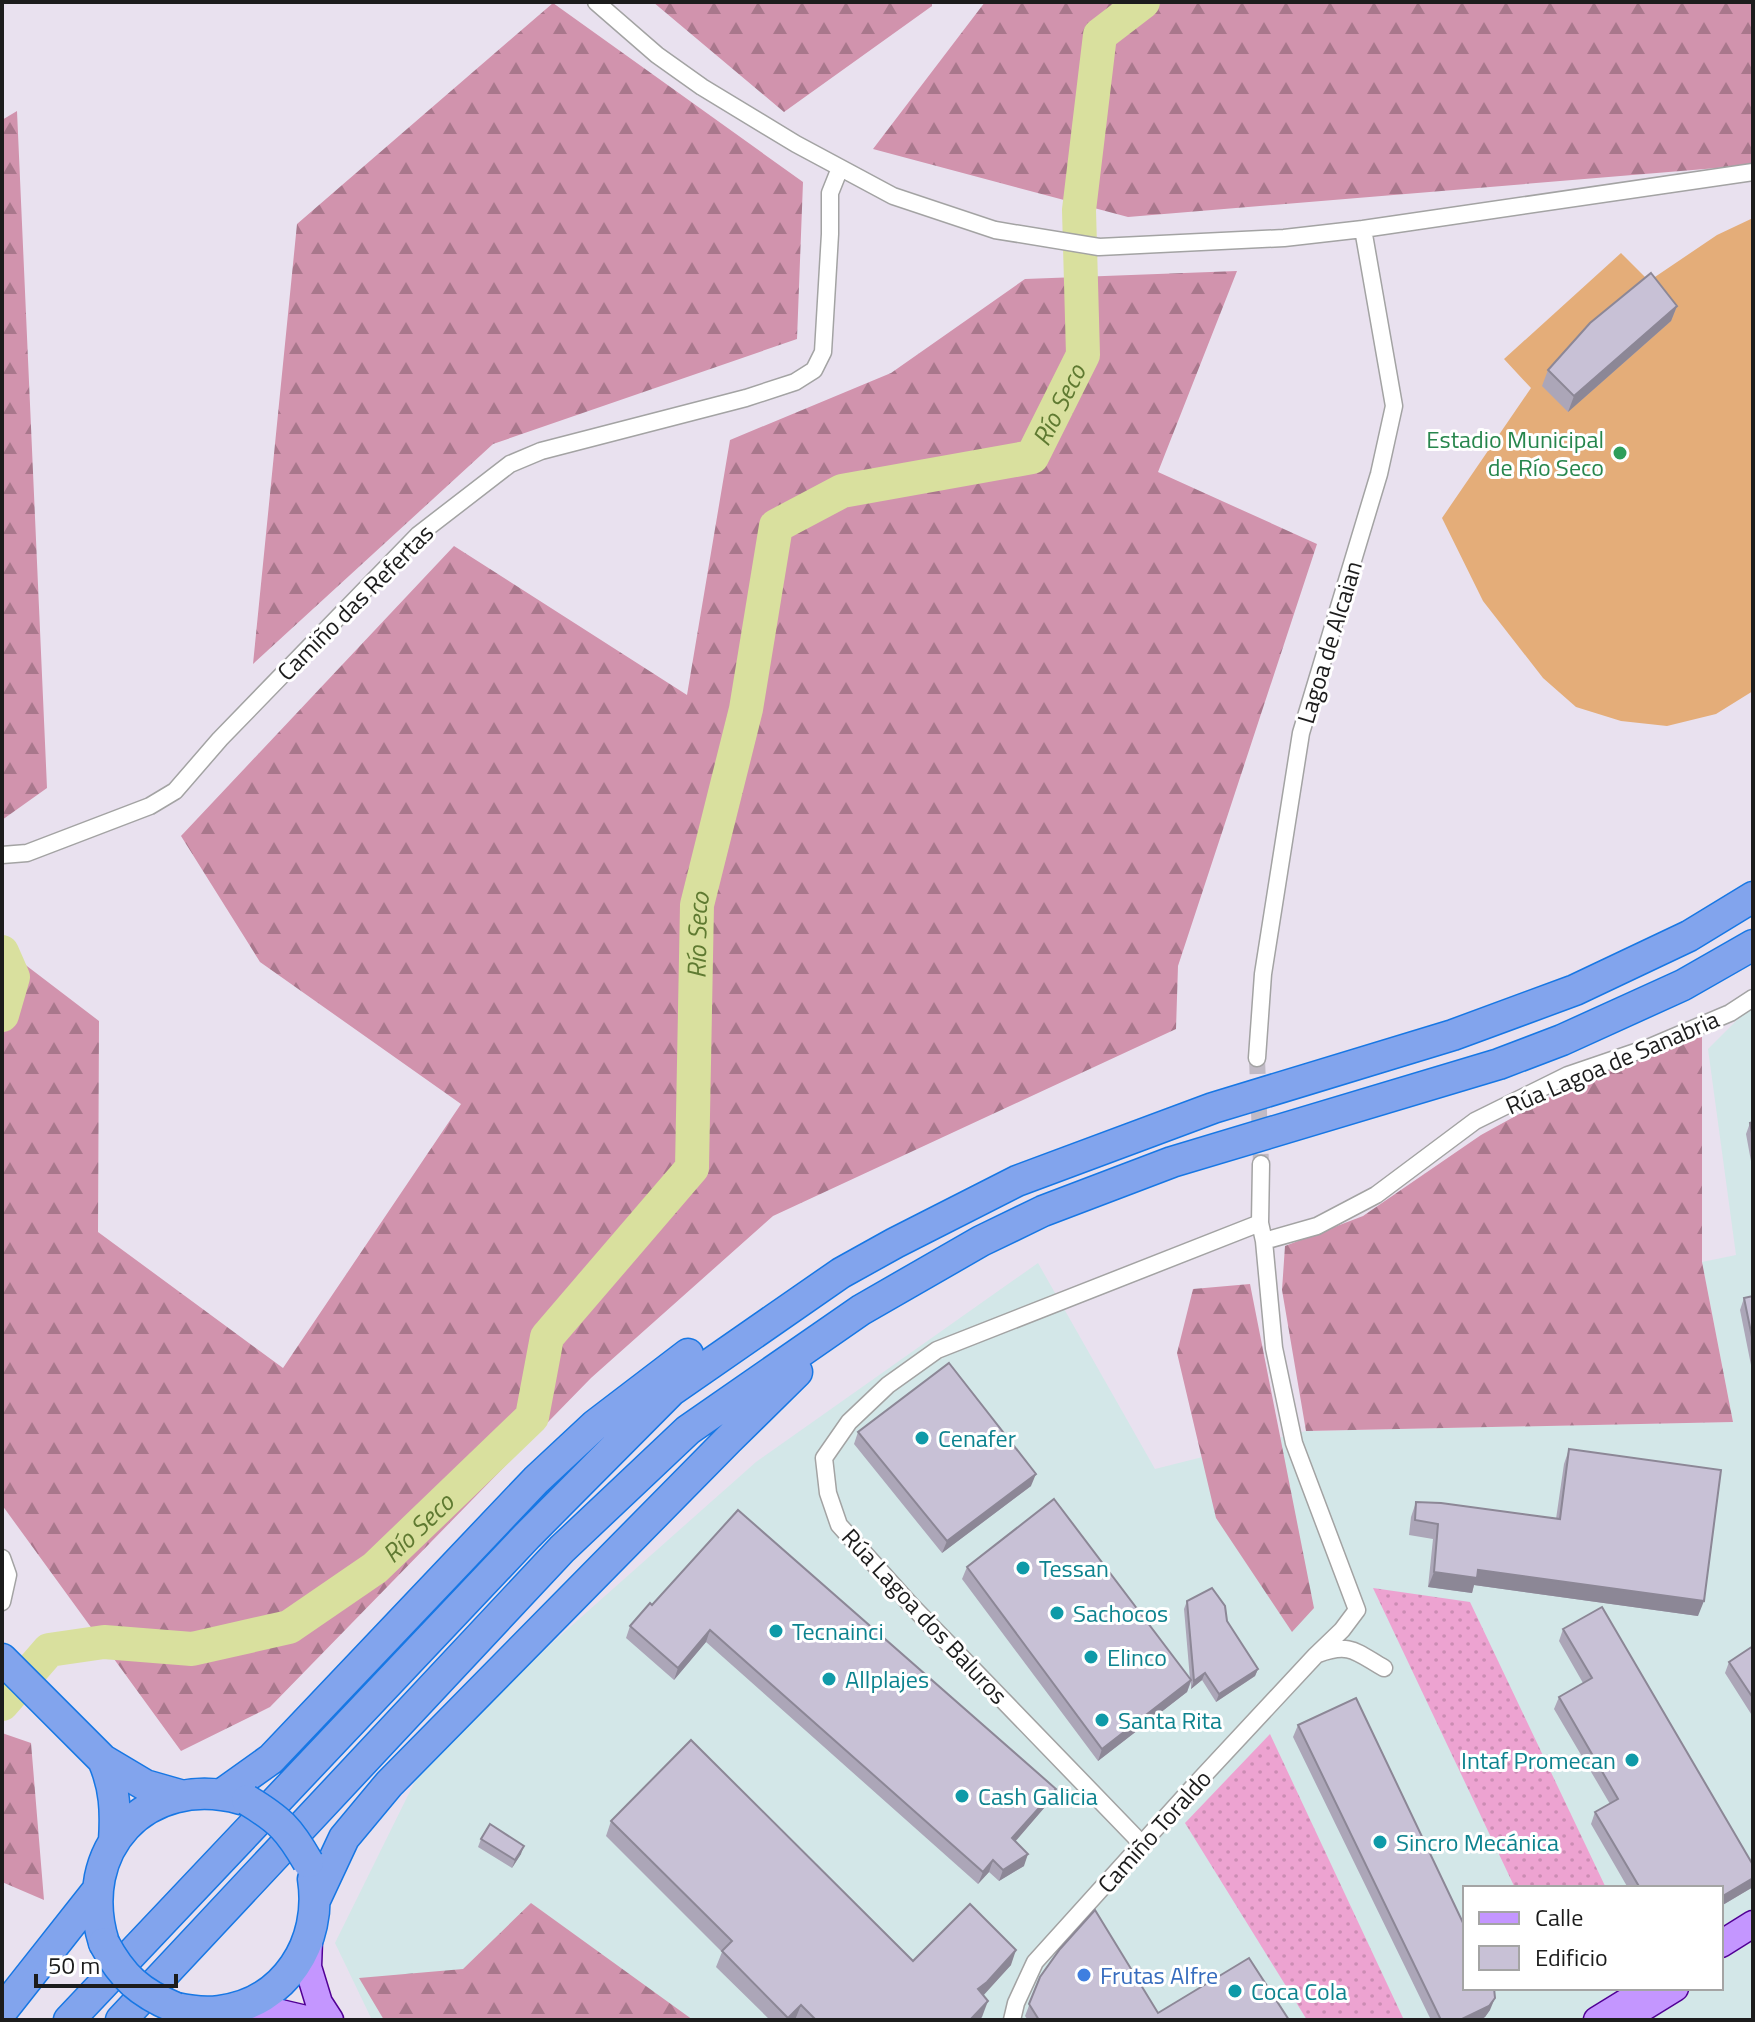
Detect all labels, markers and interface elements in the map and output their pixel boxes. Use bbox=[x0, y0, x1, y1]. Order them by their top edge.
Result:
water label: Río Seco bbox=[1021, 356, 1096, 452]
place label: Estadio Municipal de Río Seco bbox=[1426, 421, 1604, 485]
marker: Estadio Municipal de Río Seco bbox=[1611, 444, 1629, 462]
street label: Camiño das Refertas bbox=[268, 515, 442, 689]
street label: Lagoa de Alcaian bbox=[1287, 556, 1371, 728]
water label: Río Seco bbox=[676, 886, 719, 979]
street label: Rúa Lagoa de Sanabria bbox=[1500, 1001, 1724, 1123]
place label: Cenafer bbox=[938, 1420, 1016, 1456]
marker: Cenafer bbox=[913, 1429, 931, 1447]
water label: Río Seco bbox=[373, 1482, 463, 1571]
street label: Rúa Lagoa dos Baluros bbox=[834, 1520, 1016, 1712]
place label: Tessan bbox=[1039, 1550, 1109, 1586]
marker: Tessan bbox=[1014, 1559, 1032, 1577]
place label: Sachocos bbox=[1073, 1595, 1168, 1631]
marker: Sachocos bbox=[1048, 1604, 1066, 1622]
place label: Tecnainci bbox=[792, 1613, 884, 1649]
marker: Tecnainci bbox=[767, 1622, 785, 1640]
place label: Elinco bbox=[1107, 1639, 1167, 1675]
marker: Elinco bbox=[1082, 1648, 1100, 1666]
place label: Allplajes bbox=[845, 1661, 929, 1697]
marker: Allplajes bbox=[820, 1670, 838, 1688]
place label: Santa Rita bbox=[1118, 1702, 1222, 1738]
marker: Santa Rita bbox=[1093, 1711, 1111, 1729]
place label: Intaf Promecan bbox=[1461, 1742, 1616, 1778]
marker: Intaf Promecan bbox=[1623, 1751, 1641, 1769]
street label: Camiño Toraldo bbox=[1089, 1761, 1219, 1901]
place label: Cash Galicia bbox=[978, 1778, 1098, 1814]
marker: Cash Galicia bbox=[953, 1787, 971, 1805]
place label: Sincro Mecánica bbox=[1396, 1824, 1559, 1860]
marker: Sincro Mecánica bbox=[1371, 1833, 1389, 1851]
legend bbox=[1463, 1886, 1723, 1990]
text: Calle bbox=[1535, 1899, 1583, 1935]
scale bar bbox=[36, 1938, 176, 1988]
text: Edificio bbox=[1535, 1939, 1608, 1975]
text: 50 m bbox=[48, 1947, 100, 1983]
place label: Frutas Alfre bbox=[1100, 1957, 1218, 1993]
marker: Frutas Alfre bbox=[1075, 1966, 1093, 1984]
place label: Coca Cola bbox=[1251, 1973, 1347, 2009]
marker: Coca Cola bbox=[1226, 1982, 1244, 2000]

